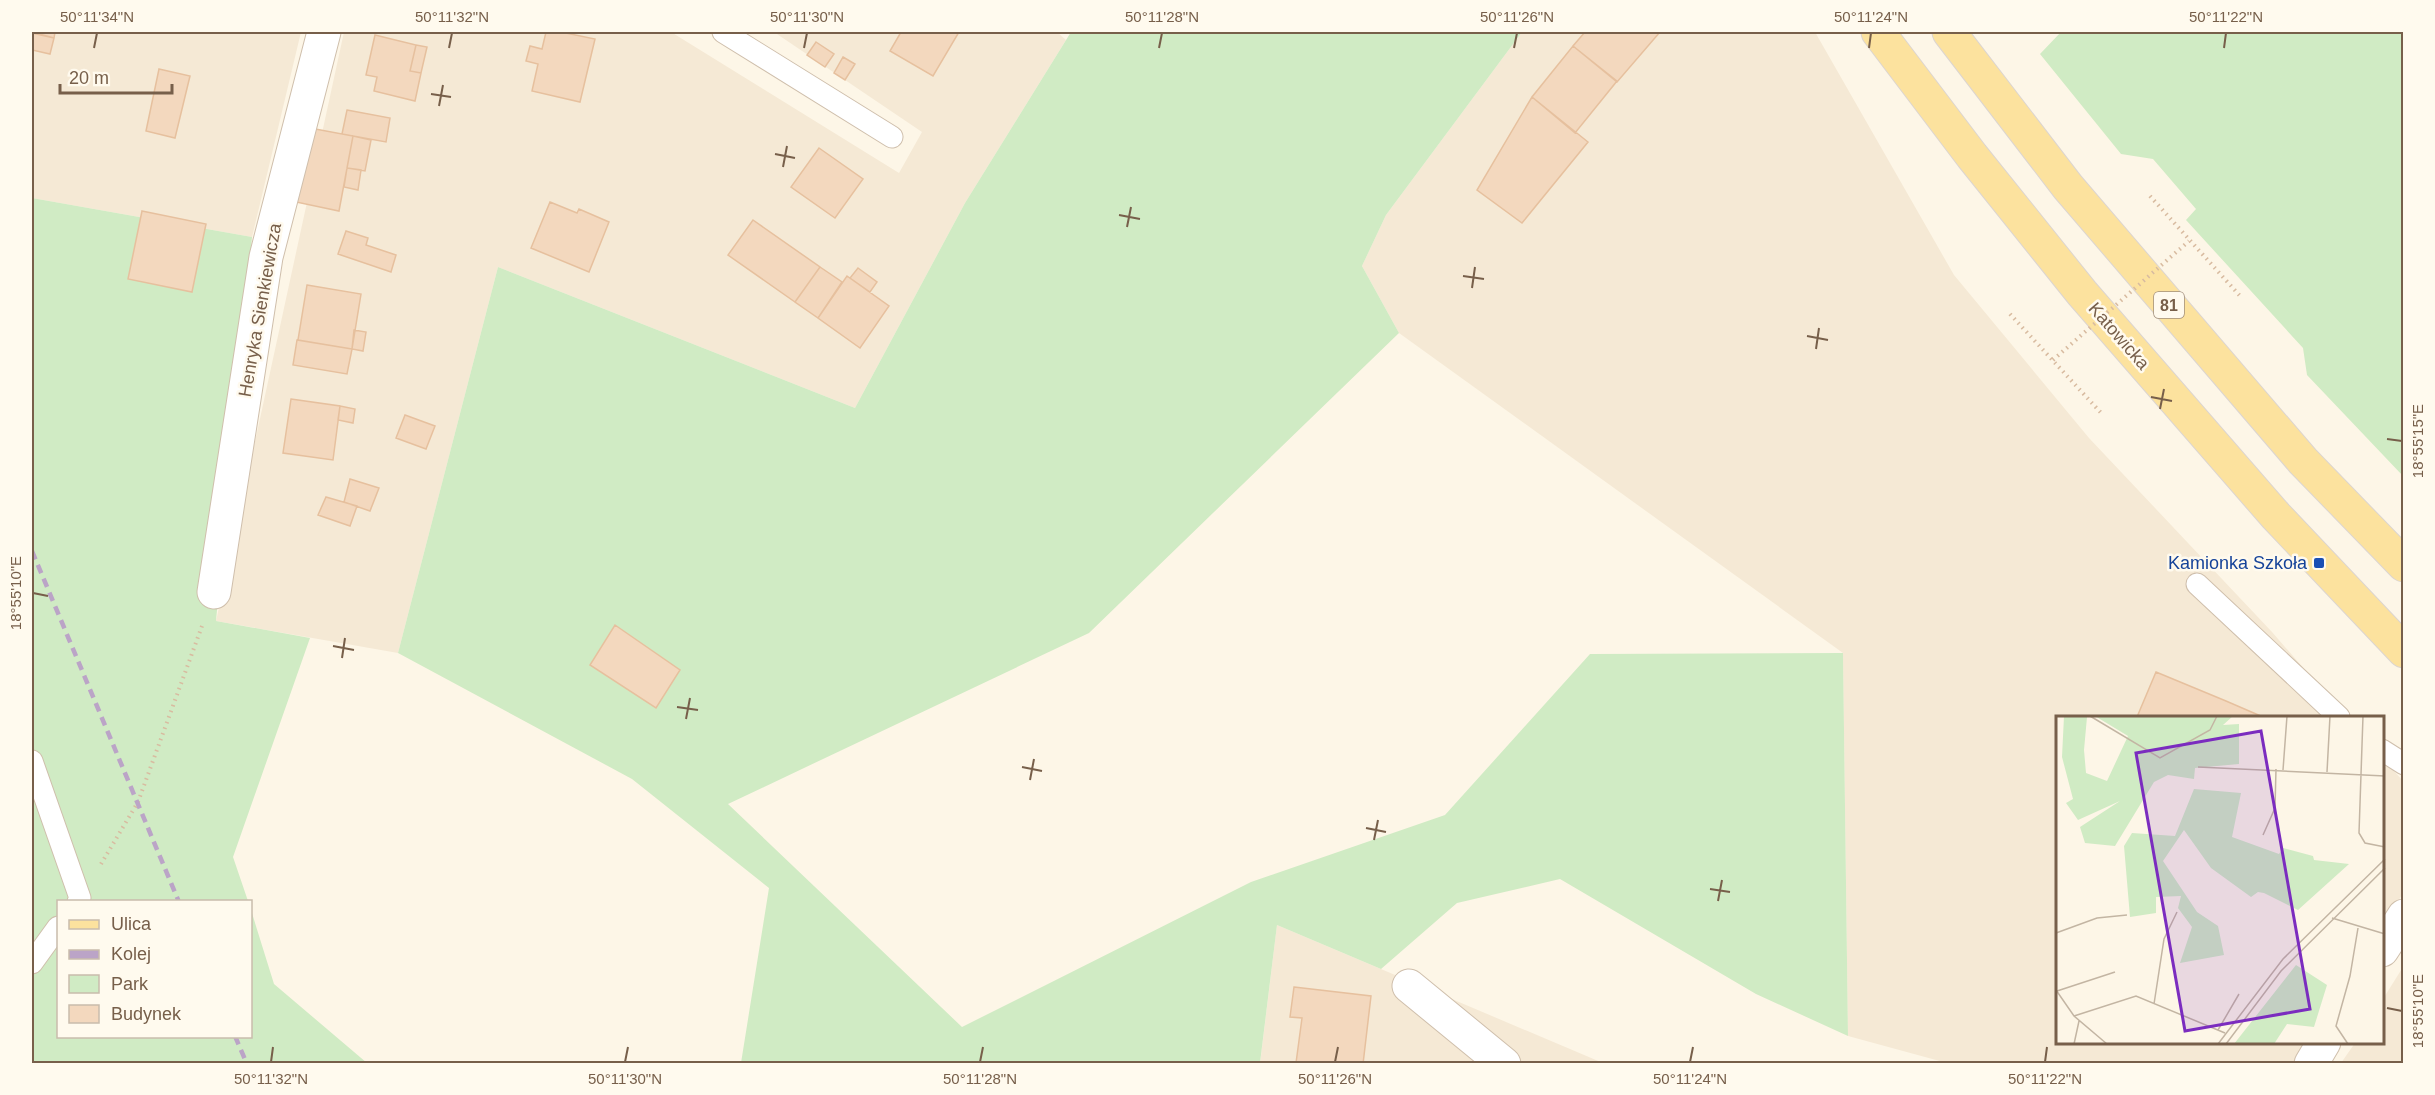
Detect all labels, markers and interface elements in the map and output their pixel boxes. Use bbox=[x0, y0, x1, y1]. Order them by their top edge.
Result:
text: 50°11'34"N bbox=[60, 8, 134, 25]
text: 50°11'32"N bbox=[415, 8, 489, 25]
text: 50°11'30"N bbox=[770, 8, 844, 25]
text: 50°11'28"N bbox=[1125, 8, 1199, 25]
text: 50°11'26"N bbox=[1480, 8, 1554, 25]
text: 50°11'24"N bbox=[1834, 8, 1908, 25]
text: 50°11'22"N bbox=[2189, 8, 2263, 25]
scale bar bbox=[60, 57, 172, 95]
text: 20 m bbox=[69, 68, 109, 88]
street label: Henryka Sienkiewicza bbox=[235, 221, 285, 398]
road number: 81 bbox=[2154, 292, 2184, 318]
street label: Katowicka bbox=[2085, 298, 2154, 374]
text: 18°55'15"E bbox=[2409, 404, 2426, 478]
place label: Kamionka Szkoła bbox=[2168, 553, 2308, 573]
text: 18°55'10"E bbox=[7, 556, 24, 630]
marker: Kamionka Szkoła bbox=[2312, 556, 2326, 570]
inset map bbox=[2056, 716, 2384, 1044]
legend bbox=[57, 900, 252, 1038]
text: Ulica bbox=[111, 914, 152, 934]
text: Kolej bbox=[111, 944, 151, 964]
text: Park bbox=[111, 974, 149, 994]
text: 18°55'10"E bbox=[2409, 974, 2426, 1048]
text: Budynek bbox=[111, 1004, 182, 1024]
text: 50°11'32"N bbox=[234, 1070, 308, 1087]
text: 50°11'30"N bbox=[588, 1070, 662, 1087]
text: 50°11'28"N bbox=[943, 1070, 1017, 1087]
text: 50°11'26"N bbox=[1298, 1070, 1372, 1087]
text: 50°11'24"N bbox=[1653, 1070, 1727, 1087]
text: 50°11'22"N bbox=[2008, 1070, 2082, 1087]

